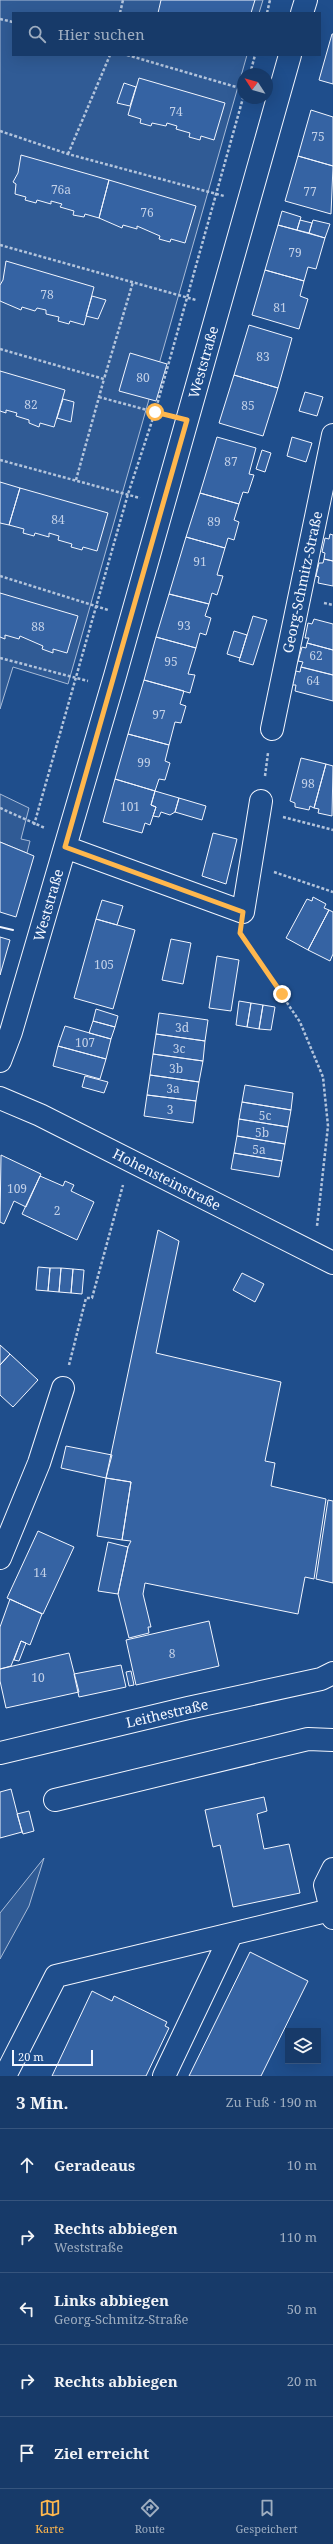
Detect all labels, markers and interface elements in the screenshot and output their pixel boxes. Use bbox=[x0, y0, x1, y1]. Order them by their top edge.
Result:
search box bbox=[12, 12, 321, 56]
icon: search bbox=[26, 23, 48, 45]
text: Hier suchen bbox=[58, 24, 145, 44]
north arrow bbox=[237, 68, 273, 104]
house number: 74 bbox=[169, 103, 183, 120]
house number: 75 bbox=[311, 128, 325, 145]
house number: 76a bbox=[51, 181, 71, 198]
house number: 77 bbox=[303, 183, 317, 200]
house number: 76 bbox=[140, 204, 154, 221]
house number: 79 bbox=[288, 244, 302, 261]
house number: 78 bbox=[40, 286, 54, 303]
house number: 81 bbox=[273, 299, 287, 316]
street label: Weststraße bbox=[184, 324, 222, 400]
house number: 83 bbox=[256, 348, 270, 365]
house number: 80 bbox=[136, 369, 150, 386]
house number: 82 bbox=[24, 396, 38, 413]
house number: 85 bbox=[241, 397, 255, 414]
route start bbox=[146, 403, 164, 421]
house number: 87 bbox=[224, 453, 238, 470]
street label: Georg-Schmitz-Straße bbox=[278, 509, 326, 655]
house number: 84 bbox=[51, 511, 65, 528]
house number: 89 bbox=[207, 513, 221, 530]
house number: 91 bbox=[193, 553, 207, 570]
house number: 93 bbox=[177, 617, 191, 634]
house number: 88 bbox=[31, 618, 45, 635]
house number: 62 bbox=[309, 647, 323, 664]
house number: 95 bbox=[164, 653, 178, 670]
house number: 64 bbox=[306, 672, 320, 689]
house number: 97 bbox=[152, 706, 166, 723]
house number: 99 bbox=[137, 754, 151, 771]
house number: 98 bbox=[301, 775, 315, 792]
house number: 101 bbox=[120, 798, 140, 815]
street label: Weststraße bbox=[29, 867, 67, 943]
house number: 105 bbox=[94, 956, 114, 973]
route end bbox=[273, 985, 291, 1003]
house number: 3d bbox=[175, 1019, 190, 1036]
house number: 107 bbox=[75, 1034, 95, 1051]
house number: 3c bbox=[173, 1040, 185, 1057]
house number: 3b bbox=[169, 1060, 183, 1077]
house number: 3a bbox=[166, 1080, 180, 1097]
house number: 3 bbox=[167, 1101, 174, 1118]
house number: 5c bbox=[259, 1107, 271, 1124]
house number: 5b bbox=[255, 1124, 269, 1141]
house number: 5a bbox=[252, 1141, 266, 1158]
street label: Hohensteinstraße bbox=[110, 1144, 224, 1214]
house number: 109 bbox=[7, 1180, 27, 1197]
house number: 2 bbox=[54, 1202, 60, 1219]
house number: 14 bbox=[33, 1564, 47, 1581]
house number: 8 bbox=[169, 1645, 176, 1662]
house number: 10 bbox=[31, 1669, 45, 1686]
street label: Leithestraße bbox=[124, 1694, 210, 1732]
map controls bbox=[285, 2028, 321, 2064]
button: layers bbox=[285, 2028, 321, 2064]
scale bar bbox=[12, 2048, 93, 2067]
text: 20 m bbox=[18, 2049, 44, 2064]
text: 3 Min. bbox=[16, 2091, 69, 2114]
text: Zu Fuß · 190 m bbox=[226, 2093, 317, 2111]
icon: ahead bbox=[16, 2154, 38, 2176]
text: Geradeaus bbox=[54, 2155, 135, 2175]
text: 10 m bbox=[287, 2156, 317, 2174]
text: Rechts abbiegen bbox=[54, 2218, 178, 2238]
icon: right bbox=[16, 2226, 38, 2248]
text: 110 m bbox=[280, 2228, 317, 2246]
text: Weststraße bbox=[54, 2238, 123, 2256]
text: Links abbiegen bbox=[54, 2290, 169, 2310]
icon: left bbox=[16, 2298, 38, 2320]
text: 50 m bbox=[287, 2300, 317, 2318]
text: Georg-Schmitz-Straße bbox=[54, 2310, 189, 2328]
icon: right bbox=[16, 2370, 38, 2392]
text: Rechts abbiegen bbox=[54, 2371, 178, 2391]
text: 20 m bbox=[287, 2372, 317, 2390]
icon: arrive bbox=[16, 2442, 38, 2464]
text: Ziel erreicht bbox=[54, 2443, 149, 2463]
tab: Karte bbox=[35, 2497, 64, 2536]
tab: Route bbox=[135, 2497, 165, 2536]
tab: Gespeichert bbox=[236, 2497, 298, 2536]

